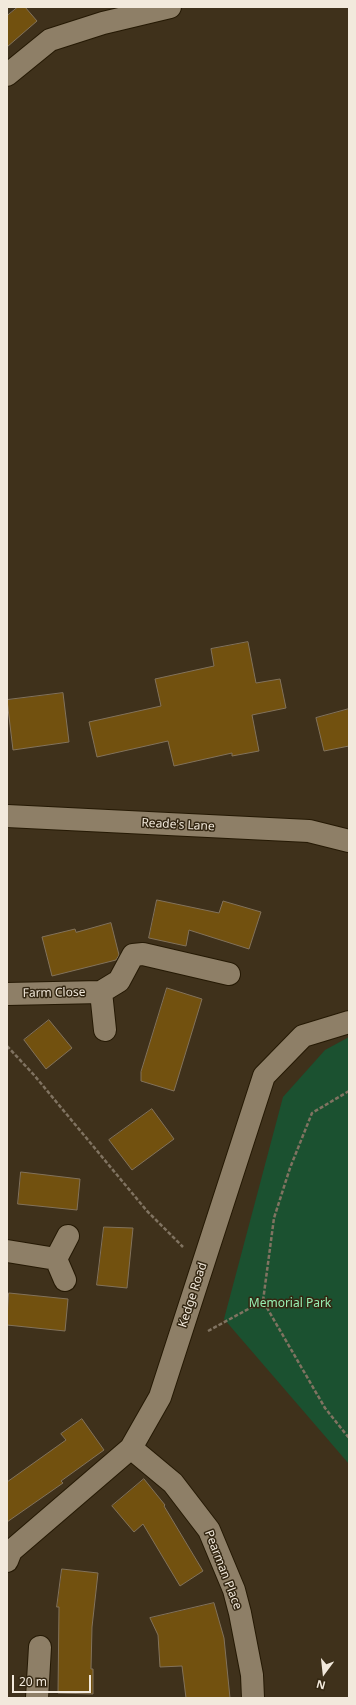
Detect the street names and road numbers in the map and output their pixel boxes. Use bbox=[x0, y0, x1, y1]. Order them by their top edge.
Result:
street label: Reade's Lane bbox=[141, 816, 215, 834]
street label: Farm Close bbox=[23, 985, 85, 1001]
street label: Kedge Road bbox=[176, 1261, 210, 1329]
street label: Pearman Place bbox=[201, 1528, 245, 1612]

